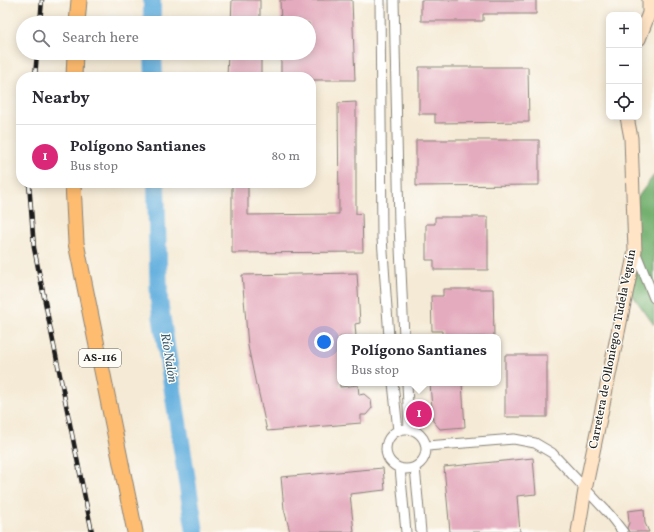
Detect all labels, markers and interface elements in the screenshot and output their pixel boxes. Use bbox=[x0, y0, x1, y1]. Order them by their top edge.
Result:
map controls bbox=[606, 12, 642, 120]
button: + bbox=[606, 12, 642, 48]
search box bbox=[16, 16, 316, 60]
icon: search bbox=[30, 27, 52, 49]
text: Search here bbox=[62, 28, 139, 49]
button: − bbox=[606, 48, 642, 84]
button: locate bbox=[606, 84, 642, 120]
text: Nearby bbox=[32, 87, 90, 110]
text: Polígono Santianes bbox=[70, 137, 206, 158]
text: 1 bbox=[42, 148, 48, 166]
text: 80 m bbox=[271, 148, 300, 166]
text: Bus stop bbox=[70, 158, 118, 176]
street label: Carretera de Olloniego a Tudela Veguín bbox=[586, 248, 640, 450]
water label: Río Nalón bbox=[155, 332, 181, 384]
your location bbox=[314, 332, 334, 352]
popup bbox=[337, 334, 501, 386]
text: Polígono Santianes bbox=[351, 341, 487, 362]
road number: AS-116 bbox=[79, 349, 121, 367]
text: Bus stop bbox=[351, 362, 399, 380]
pin: 1 bbox=[406, 399, 432, 429]

